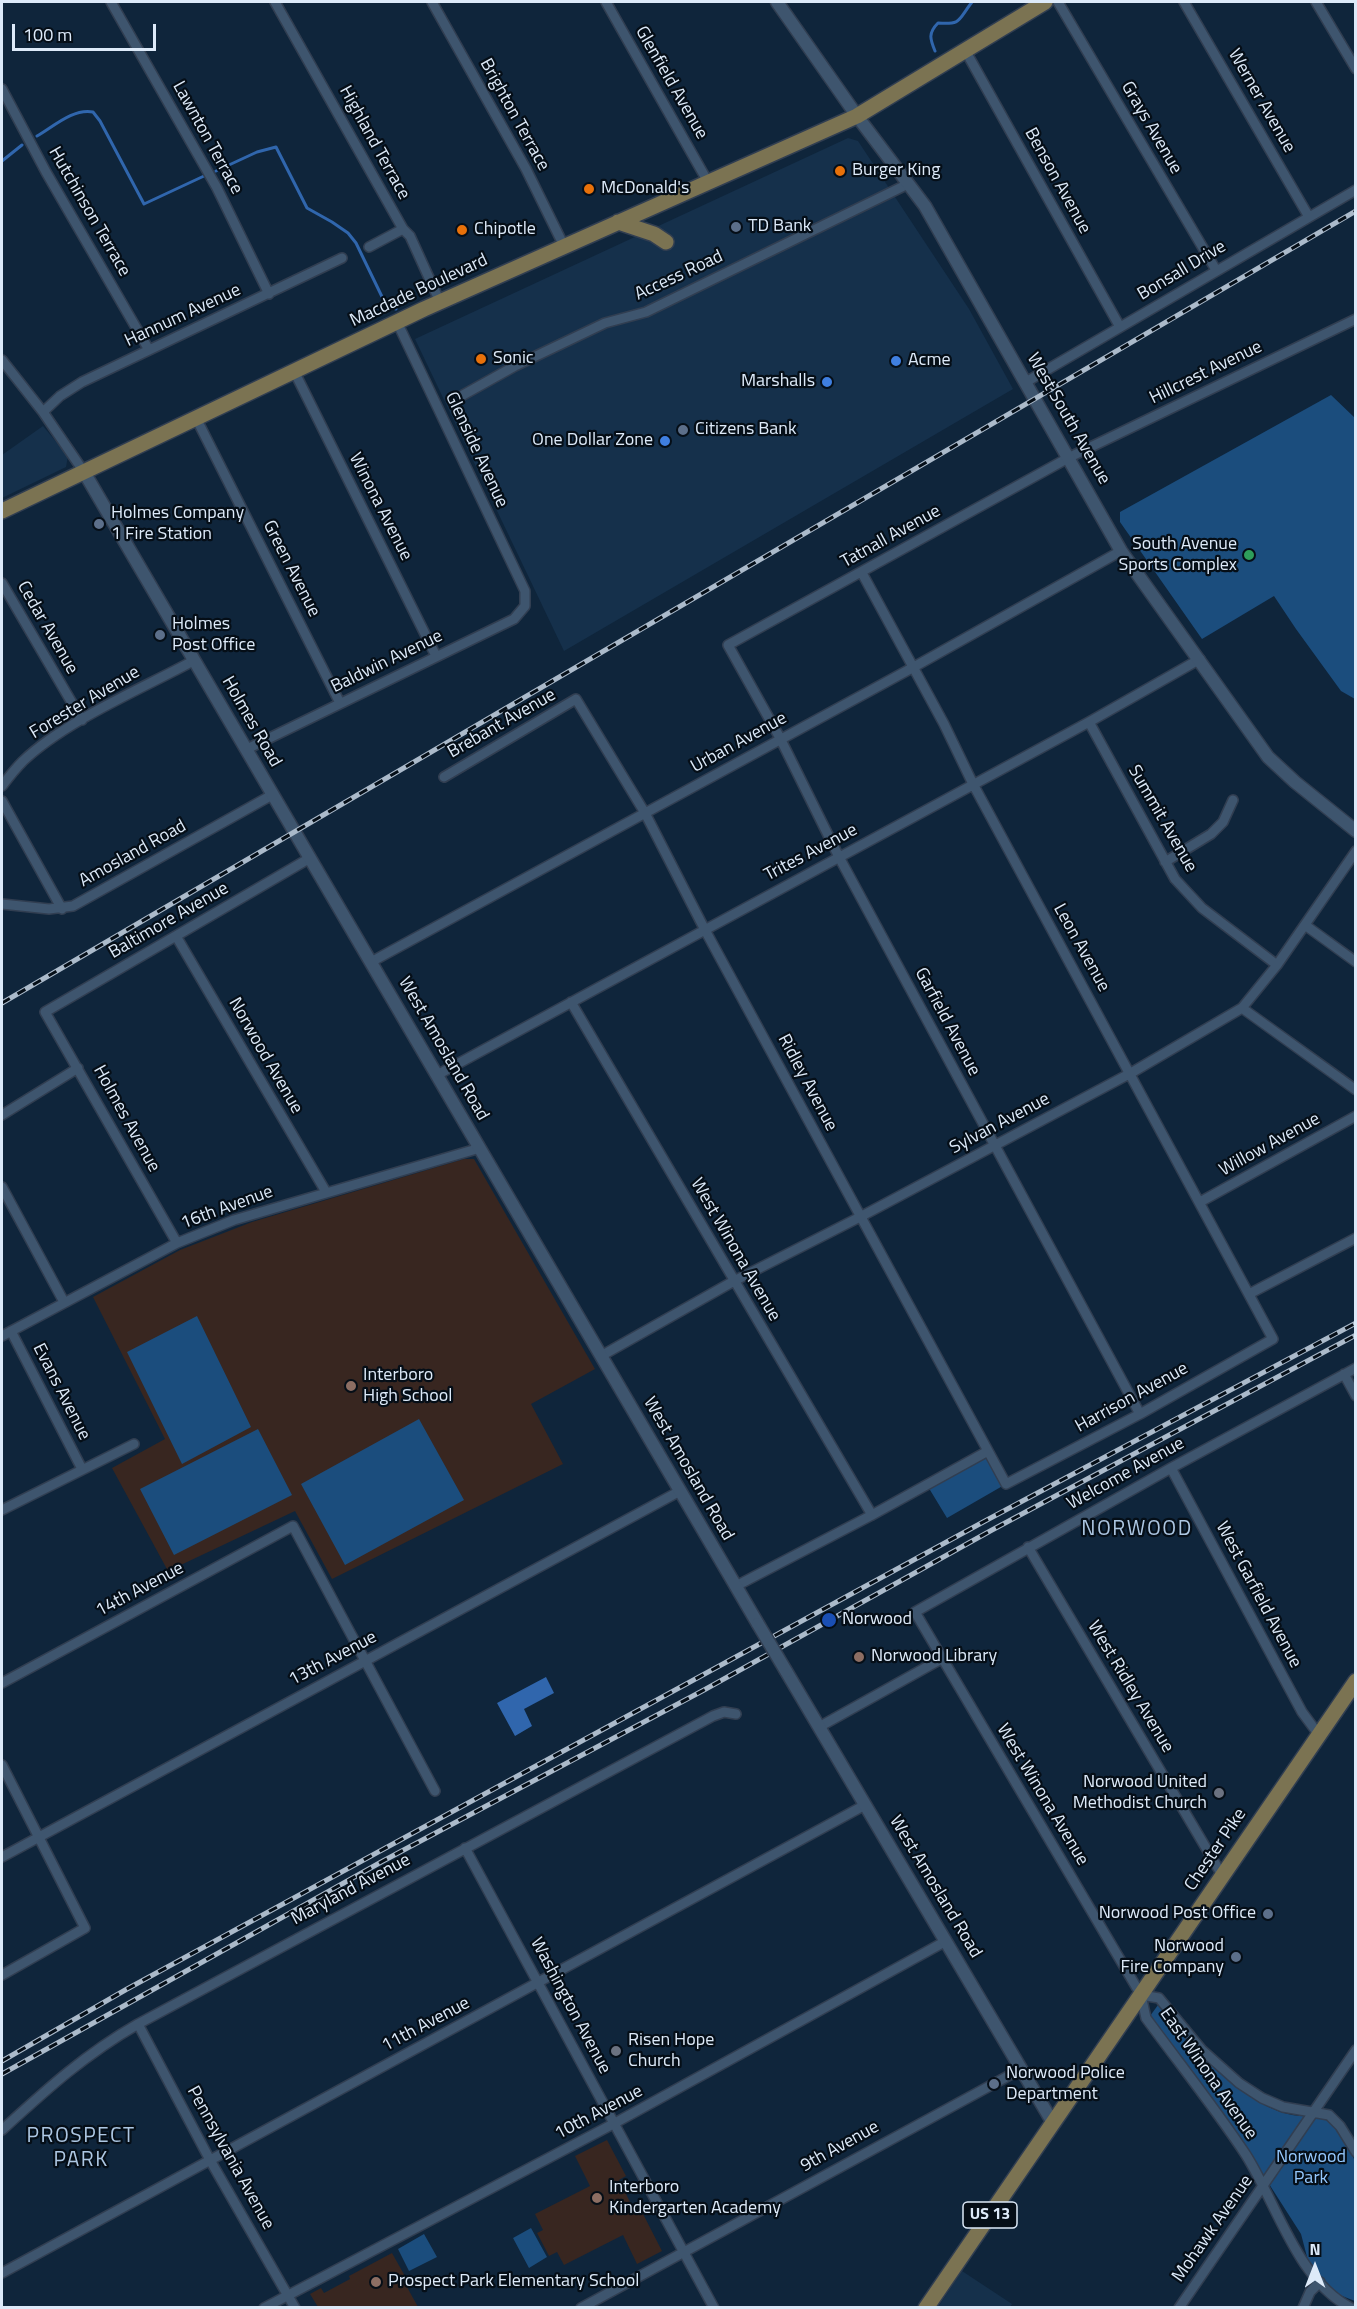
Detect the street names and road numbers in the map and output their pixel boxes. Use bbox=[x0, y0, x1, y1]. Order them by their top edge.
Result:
street label: Glenfield Avenue bbox=[630, 23, 712, 143]
street label: Werner Avenue bbox=[1223, 45, 1299, 157]
street label: Brighton Terrace bbox=[474, 55, 554, 175]
street label: Lawnton Terrace bbox=[167, 78, 247, 198]
street label: Grays Avenue bbox=[1116, 78, 1186, 178]
street label: Highland Terrace bbox=[334, 82, 414, 204]
street label: Benson Avenue bbox=[1019, 124, 1095, 238]
street label: Hutchinson Terrace bbox=[43, 143, 135, 281]
street label: Bonsall Drive bbox=[1134, 236, 1230, 306]
street label: Access Road bbox=[631, 246, 727, 306]
street label: Macdade Boulevard bbox=[347, 250, 491, 332]
street label: Hannum Avenue bbox=[122, 280, 244, 352]
street label: Hillcrest Avenue bbox=[1146, 336, 1266, 410]
street label: West South Avenue bbox=[1022, 349, 1114, 489]
street label: Glenside Avenue bbox=[440, 389, 512, 511]
street label: Winona Avenue bbox=[344, 450, 416, 564]
street label: Tatnall Avenue bbox=[837, 501, 945, 573]
street label: Green Avenue bbox=[257, 517, 325, 621]
street label: Cedar Avenue bbox=[12, 578, 82, 678]
street label: Baldwin Avenue bbox=[328, 626, 446, 698]
street label: Forester Avenue bbox=[26, 662, 144, 744]
street label: Holmes Road bbox=[216, 673, 286, 771]
street label: Brebant Avenue bbox=[444, 684, 560, 764]
street label: Urban Avenue bbox=[687, 708, 791, 778]
street label: Summit Avenue bbox=[1123, 762, 1201, 876]
street label: Amosland Road bbox=[76, 816, 190, 892]
street label: Trites Avenue bbox=[761, 819, 861, 887]
street label: Baltimore Avenue bbox=[105, 878, 233, 964]
street label: Leon Avenue bbox=[1048, 900, 1114, 996]
street label: Garfield Avenue bbox=[909, 964, 985, 1080]
street label: West Amosland Road bbox=[393, 973, 493, 1125]
street label: Norwood Avenue bbox=[223, 994, 307, 1118]
street label: Ridley Avenue bbox=[772, 1031, 842, 1135]
street label: Holmes Avenue bbox=[88, 1062, 164, 1176]
street label: Sylvan Avenue bbox=[946, 1089, 1054, 1159]
street label: Willow Avenue bbox=[1216, 1109, 1324, 1181]
street label: West Winona Avenue bbox=[685, 1175, 785, 1325]
street label: 16th Avenue bbox=[178, 1181, 276, 1235]
street label: Evans Avenue bbox=[27, 1340, 95, 1444]
street label: Harrison Avenue bbox=[1072, 1358, 1192, 1438]
street label: West Amosland Road bbox=[638, 1393, 738, 1545]
street label: Welcome Avenue bbox=[1064, 1433, 1188, 1515]
street label: West Garfield Avenue bbox=[1210, 1518, 1306, 1672]
street label: 14th Avenue bbox=[92, 1558, 188, 1622]
street label: West Ridley Avenue bbox=[1082, 1617, 1178, 1757]
street label: 13th Avenue bbox=[285, 1627, 381, 1691]
street label: West Winona Avenue bbox=[991, 1720, 1093, 1870]
street label: Chester Pike bbox=[1181, 1805, 1251, 1895]
street label: West Amosland Road bbox=[884, 1812, 986, 1962]
street label: Maryland Avenue bbox=[288, 1850, 414, 1930]
street label: Washington Avenue bbox=[525, 1934, 615, 2078]
street label: 11th Avenue bbox=[378, 1993, 474, 2057]
street label: East Winona Avenue bbox=[1155, 2004, 1261, 2144]
street label: 10th Avenue bbox=[551, 2081, 647, 2145]
street label: Pennsylvania Avenue bbox=[182, 2083, 278, 2233]
street label: 9th Avenue bbox=[797, 2117, 883, 2177]
street label: Mohawk Avenue bbox=[1168, 2171, 1258, 2287]
road number: US 13 bbox=[963, 2202, 1017, 2228]

